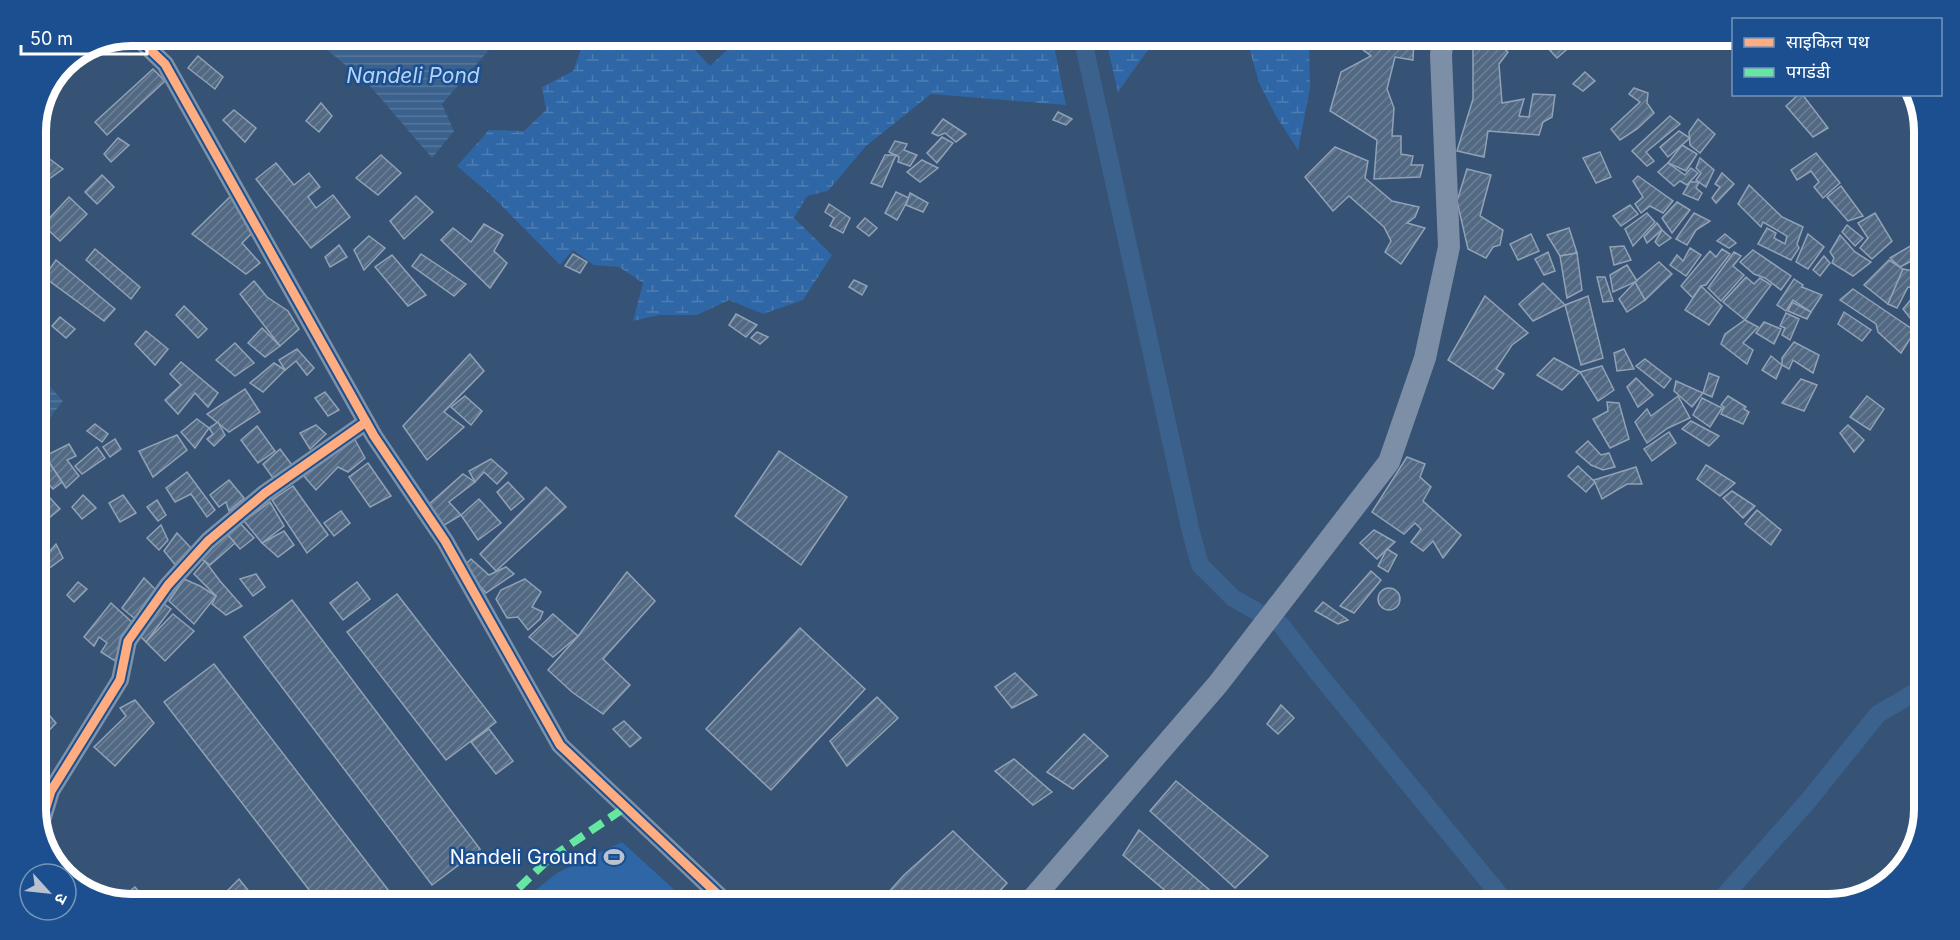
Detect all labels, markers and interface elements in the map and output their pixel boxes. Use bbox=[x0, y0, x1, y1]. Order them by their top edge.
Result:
scale bar bbox=[21, 18, 147, 56]
legend bbox=[1732, 18, 1942, 96]
text: 50 m bbox=[30, 28, 73, 49]
text: साइकिल पथ bbox=[1786, 31, 1870, 52]
text: पगडंडी bbox=[1786, 61, 1831, 82]
water label: Nandeli Pond bbox=[346, 63, 480, 88]
place label: Nandeli Ground bbox=[450, 845, 597, 869]
sports icon: Nandeli Ground bbox=[602, 845, 626, 869]
north arrow bbox=[18, 862, 78, 922]
text: उ bbox=[50, 890, 72, 908]

